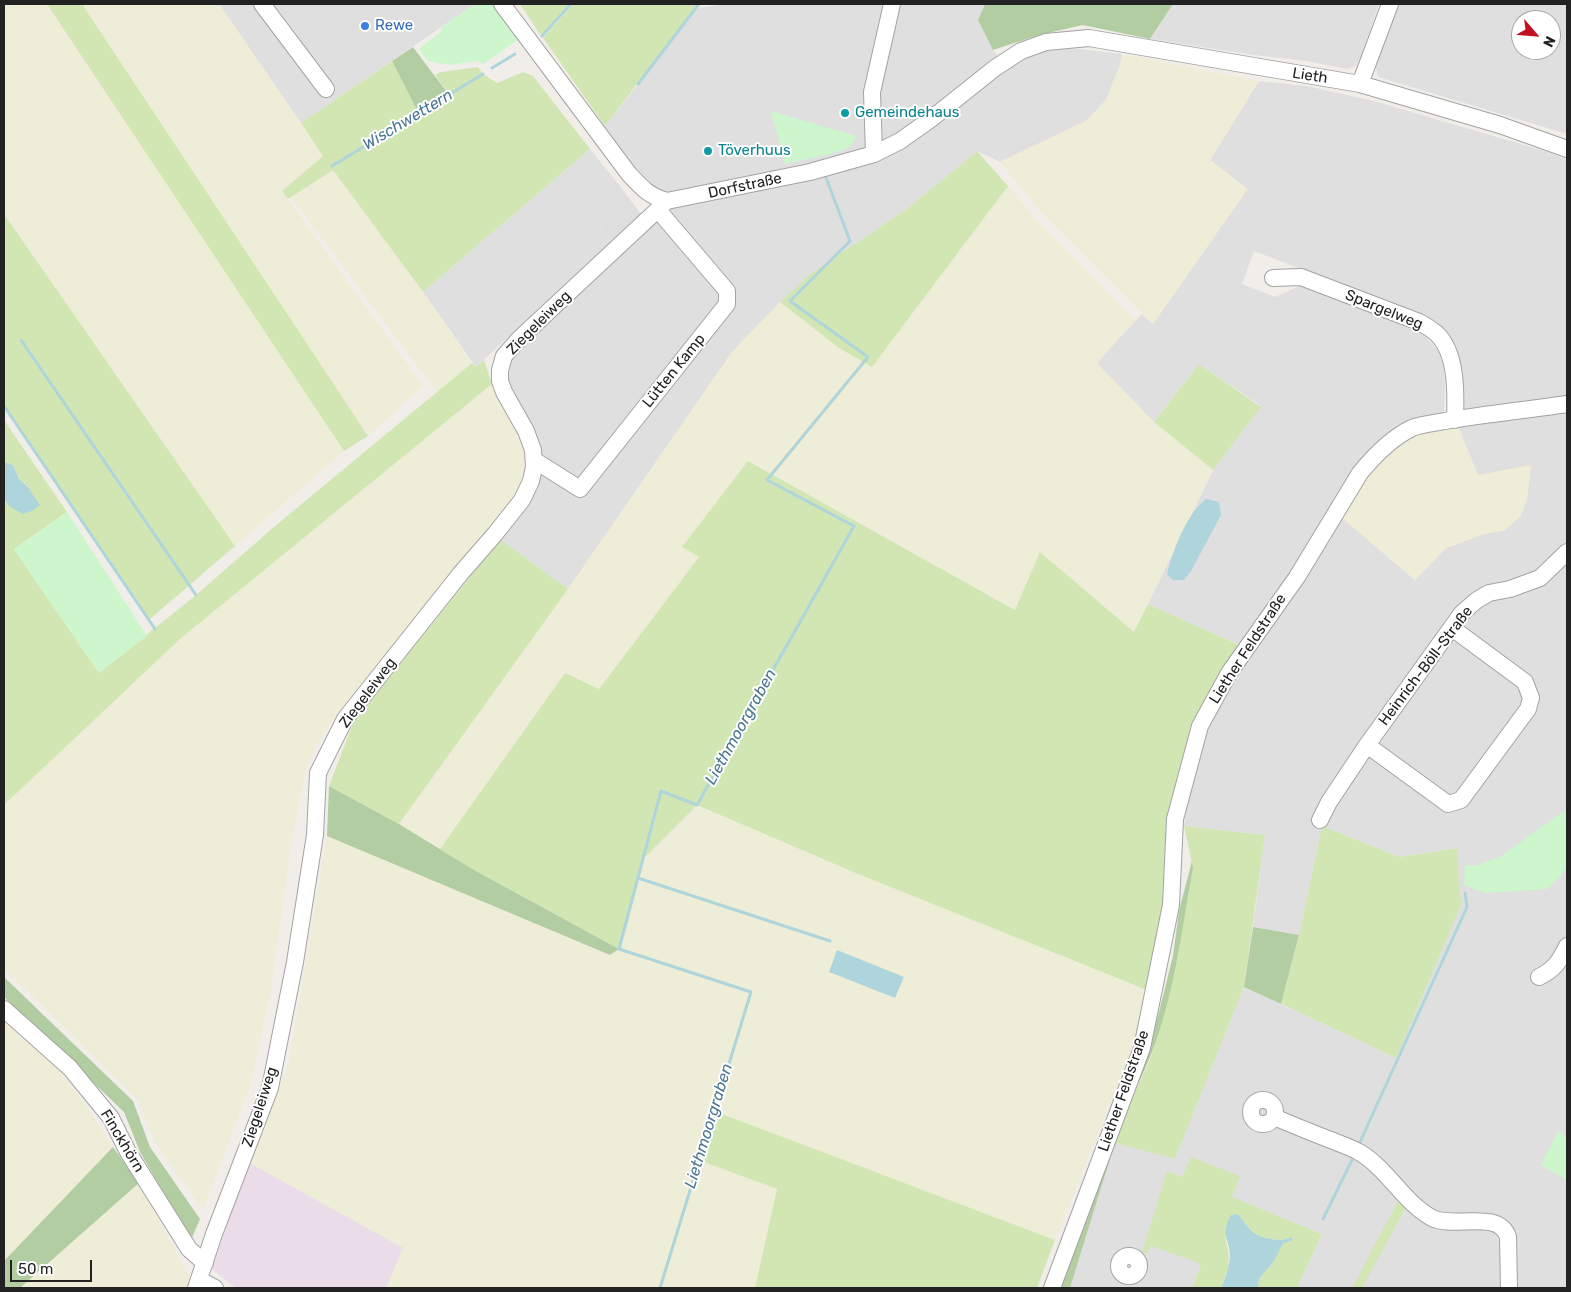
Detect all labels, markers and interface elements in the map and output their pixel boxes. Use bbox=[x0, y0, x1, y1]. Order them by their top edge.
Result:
north arrow bbox=[1511, 10, 1561, 60]
place label: Rewe bbox=[375, 17, 413, 35]
marker: Rewe bbox=[359, 20, 371, 32]
text: N bbox=[1539, 33, 1559, 50]
street label: Lieth bbox=[1291, 64, 1329, 88]
water label: Wischwettern bbox=[360, 86, 456, 154]
place label: Gemeindehaus bbox=[855, 104, 959, 122]
marker: Gemeindehaus bbox=[839, 107, 851, 119]
place label: Töverhuus bbox=[718, 142, 791, 160]
marker: Töverhuus bbox=[702, 145, 714, 157]
street label: Dorfstraße bbox=[706, 169, 784, 203]
street label: Spargelweg bbox=[1342, 286, 1426, 334]
street label: Ziegeleiweg bbox=[503, 287, 575, 359]
street label: Lütten Kamp bbox=[639, 331, 709, 411]
street label: Liether Feldstraße bbox=[1206, 591, 1290, 707]
street label: Heinrich-Böll-Straße bbox=[1375, 603, 1477, 729]
street label: Ziegeleiweg bbox=[336, 654, 400, 732]
water label: Liethmoorgraben bbox=[701, 666, 781, 788]
street label: Liether Feldstraße bbox=[1095, 1028, 1153, 1154]
water label: Liethmoorgraben bbox=[681, 1061, 737, 1191]
street label: Ziegeleiweg bbox=[239, 1065, 281, 1149]
street label: Finckhörn bbox=[96, 1106, 148, 1176]
scale bar bbox=[12, 1250, 95, 1282]
text: 50 m bbox=[18, 1260, 53, 1278]

